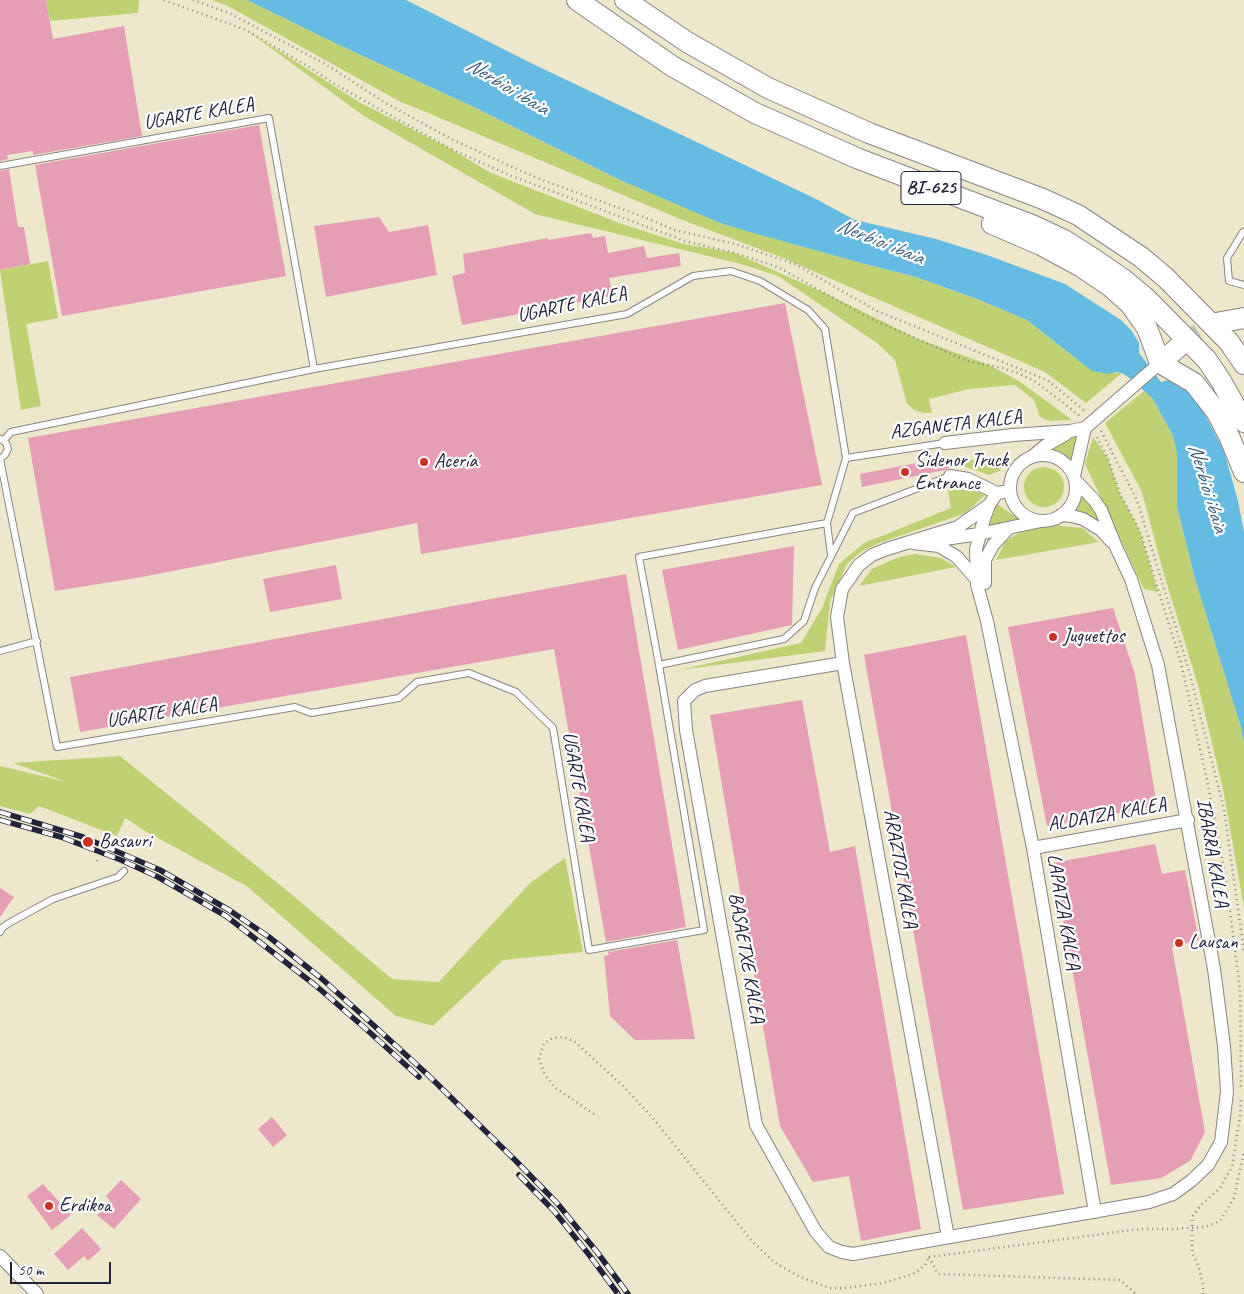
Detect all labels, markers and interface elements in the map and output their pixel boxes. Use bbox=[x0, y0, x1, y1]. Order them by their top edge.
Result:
water label: Nerbioi ibaia bbox=[461, 53, 553, 121]
street label: UGARTE KALEA bbox=[142, 93, 256, 135]
road number: BI-625 bbox=[901, 172, 961, 204]
water label: Nerbioi ibaia bbox=[833, 213, 927, 271]
street label: UGARTE KALEA bbox=[515, 282, 629, 328]
street label: AZGANETA KALEA bbox=[889, 405, 1023, 445]
water label: Nerbioi ibaia bbox=[1182, 441, 1232, 535]
place label: Sidenor Truck Entrance bbox=[915, 449, 1008, 496]
place label: Acería bbox=[434, 450, 477, 474]
marker: Acería bbox=[418, 456, 430, 468]
marker: Sidenor Truck Entrance bbox=[899, 466, 911, 478]
place label: Juguettos bbox=[1063, 625, 1124, 649]
marker: Juguettos bbox=[1047, 631, 1059, 643]
street label: UGARTE KALEA bbox=[105, 692, 219, 734]
street label: UGARTE KALEA bbox=[557, 730, 599, 844]
street label: ALDATZA KALEA bbox=[1046, 793, 1168, 837]
street label: IBARRA KALEA bbox=[1191, 796, 1233, 910]
street label: ARAZTOI KALEA bbox=[878, 808, 922, 930]
place label: Basauri bbox=[99, 830, 151, 854]
marker: Basauri bbox=[81, 835, 95, 849]
street label: LAPATZA KALEA bbox=[1041, 852, 1085, 972]
street label: BASAETXE KALEA bbox=[723, 891, 769, 1025]
place label: Lausan bbox=[1189, 931, 1238, 955]
marker: Lausan bbox=[1173, 937, 1185, 949]
place label: Erdikoa bbox=[59, 1194, 111, 1218]
marker: Erdikoa bbox=[43, 1200, 55, 1212]
scale bar bbox=[12, 1252, 114, 1284]
text: 50 m bbox=[18, 1261, 44, 1280]

